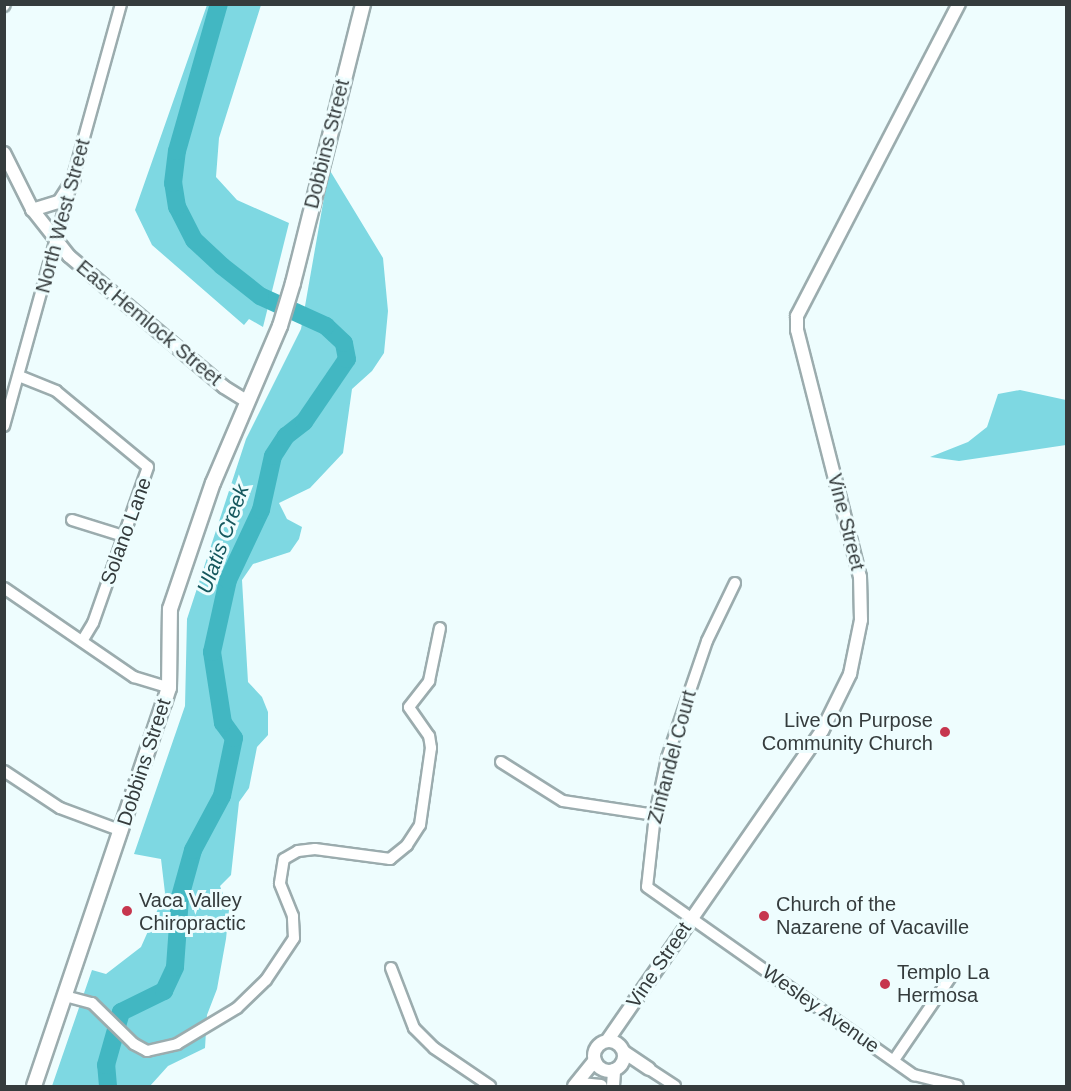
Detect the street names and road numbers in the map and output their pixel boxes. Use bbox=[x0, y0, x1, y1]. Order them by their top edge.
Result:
street label: Dobbins Street bbox=[299, 77, 355, 211]
street label: North West Street bbox=[31, 136, 95, 296]
street label: East Hemlock Street bbox=[71, 255, 227, 391]
street label: Vine Street bbox=[822, 471, 870, 573]
street label: Solano Lane bbox=[96, 474, 156, 588]
street label: Zinfandel Court bbox=[643, 688, 701, 826]
street label: Dobbins Street bbox=[112, 695, 176, 829]
street label: Vine Street bbox=[621, 917, 697, 1013]
street label: Wesley Avenue bbox=[758, 960, 884, 1058]

